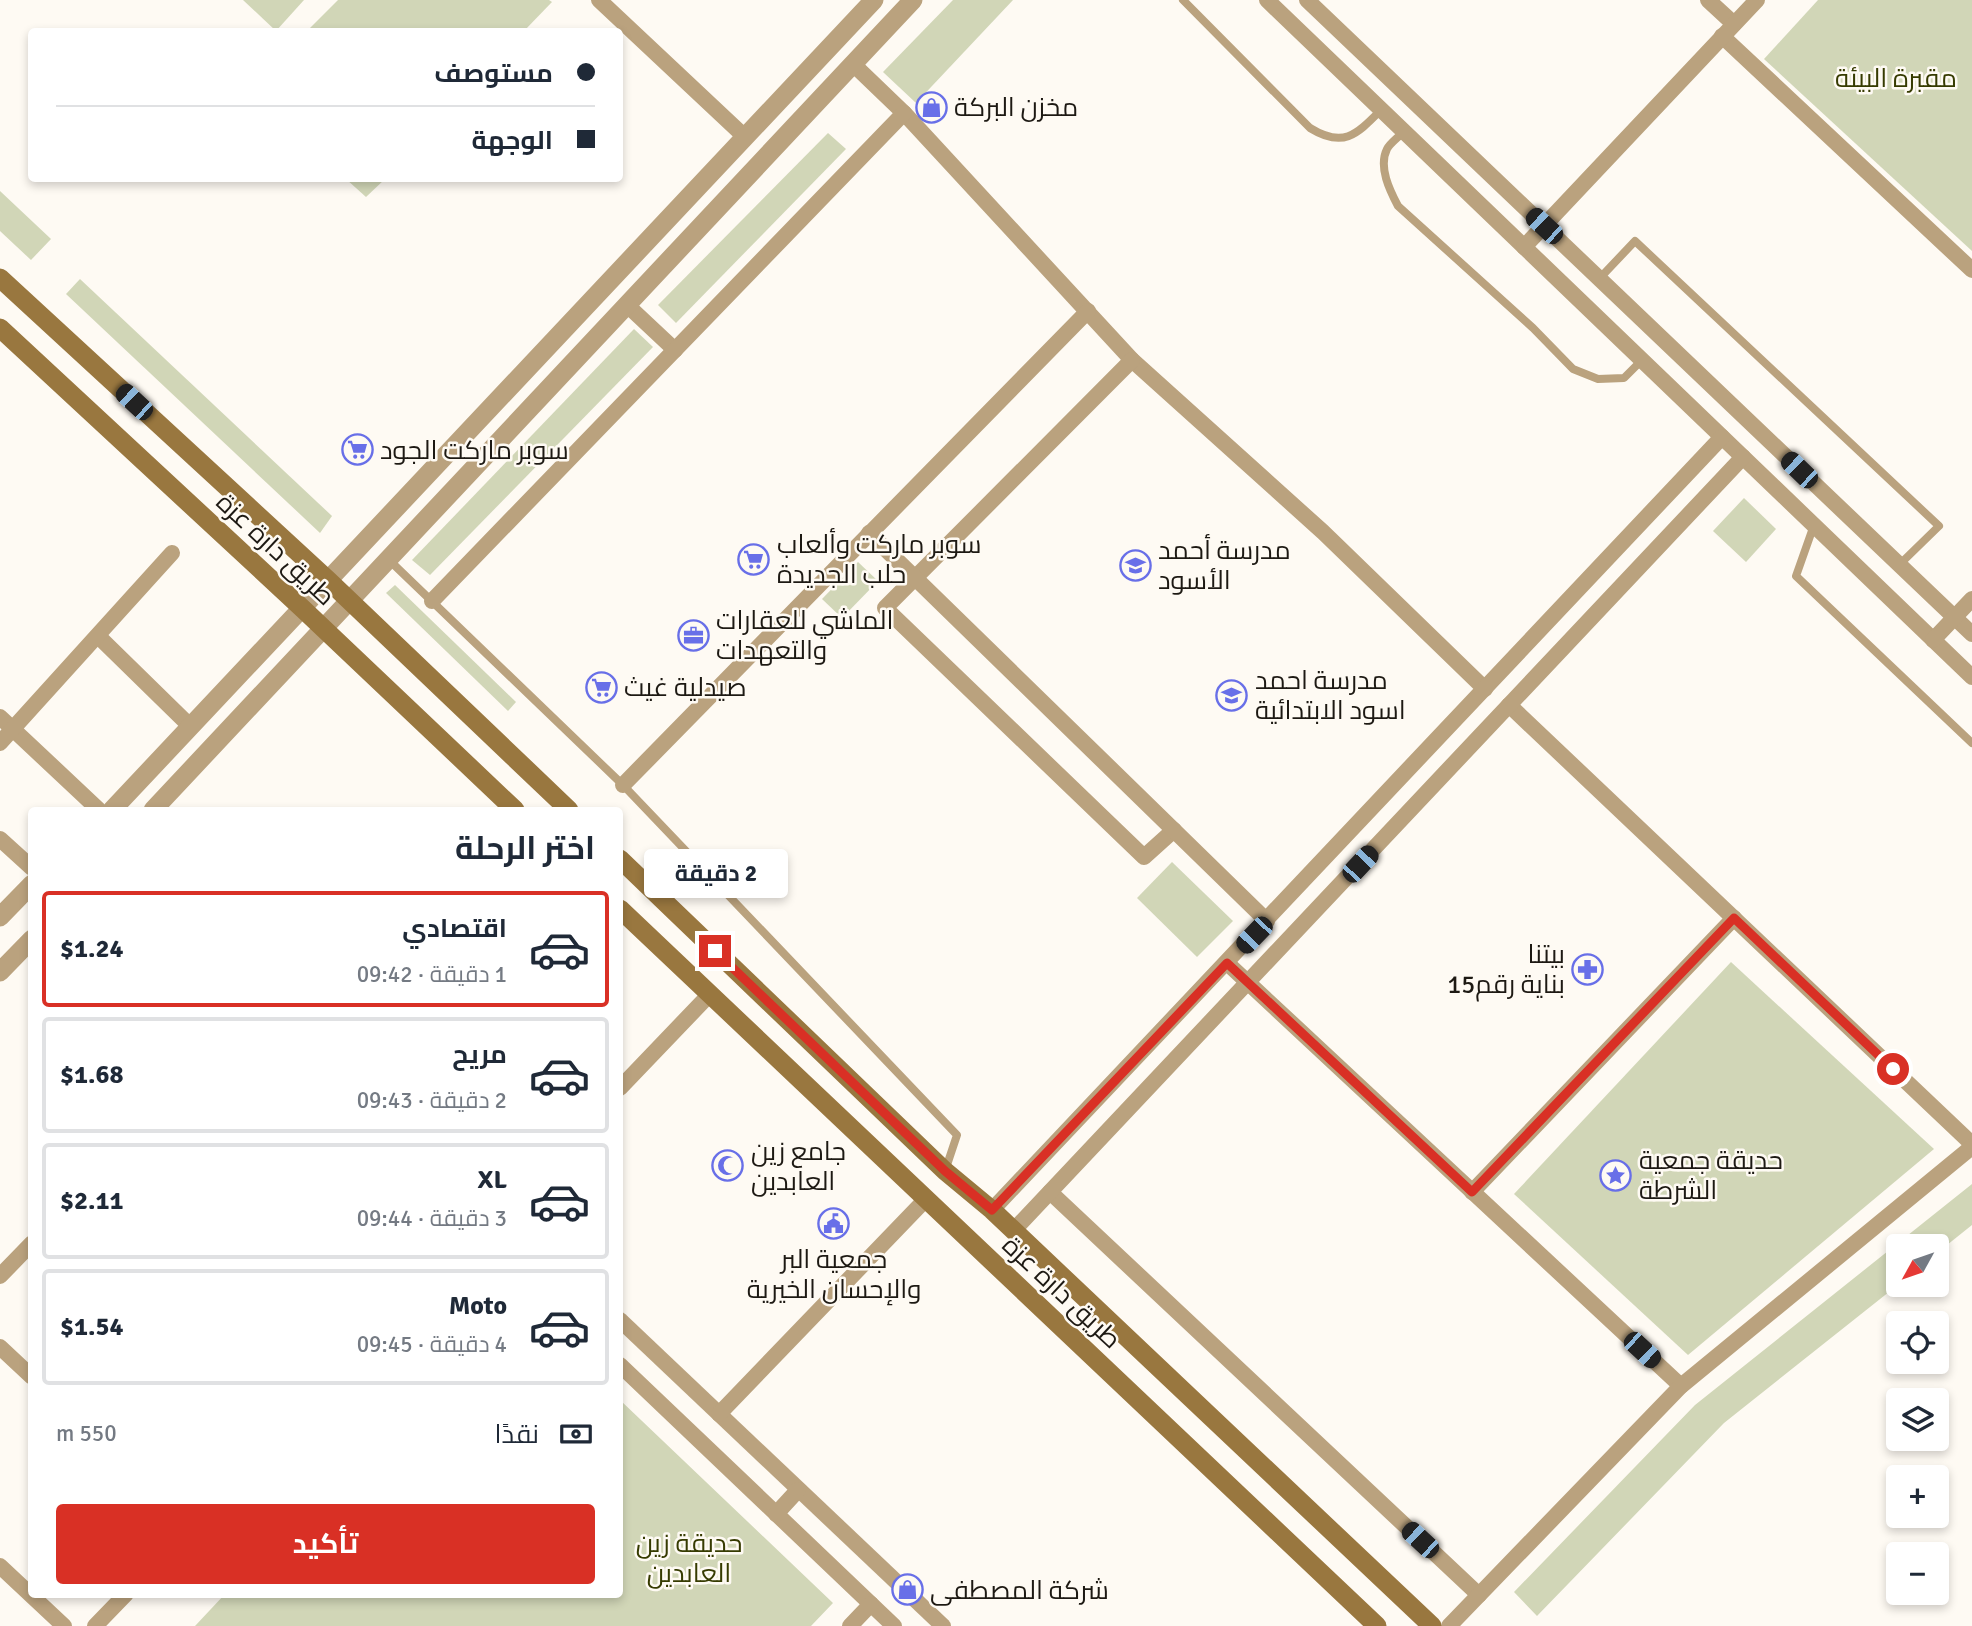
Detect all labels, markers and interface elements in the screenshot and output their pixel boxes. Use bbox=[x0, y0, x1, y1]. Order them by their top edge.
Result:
text: مستوصف bbox=[434, 58, 553, 90]
park label: مقبرة البيئة bbox=[1835, 63, 1957, 95]
shop icon: مخزن البركة bbox=[914, 90, 948, 124]
place label: مخزن البركة bbox=[954, 92, 1078, 124]
text: الوجهة bbox=[472, 125, 553, 157]
car bbox=[1522, 204, 1567, 248]
car bbox=[112, 380, 157, 424]
supermarket icon: سوبر ماركت الجود bbox=[340, 433, 374, 467]
place label: سوبر ماركت الجود bbox=[380, 435, 569, 467]
car bbox=[1777, 448, 1822, 492]
street label: طريق دارة عزة bbox=[209, 487, 341, 613]
place label: سوبر ماركت وألعاب حلب الجديدة bbox=[777, 527, 981, 591]
place label: مدرسة أحمد الأسود bbox=[1158, 533, 1291, 597]
supermarket icon: سوبر ماركت وألعاب حلب الجديدة bbox=[737, 542, 771, 576]
school or university icon: مدرسة أحمد الأسود bbox=[1118, 548, 1152, 582]
place label: الماشي للعقارات والتعهدات bbox=[716, 605, 893, 667]
office icon: الماشي للعقارات والتعهدات bbox=[676, 618, 710, 652]
place label: مدرسة احمد اسود الابتدائية bbox=[1255, 665, 1406, 727]
supermarket icon: صيدلية غيث bbox=[584, 670, 618, 704]
place label: صيدلية غيث bbox=[624, 672, 747, 704]
school or university icon: مدرسة احمد اسود الابتدائية bbox=[1215, 678, 1249, 712]
text: اختر الرحلة bbox=[455, 829, 595, 868]
car bbox=[1338, 841, 1383, 887]
callout: 2 دقيقة bbox=[643, 850, 787, 898]
text: 2 دقيقة bbox=[675, 859, 757, 888]
text: اقتصادي bbox=[402, 913, 507, 945]
car bbox=[1232, 913, 1277, 957]
icon: car bbox=[528, 918, 591, 981]
text: $1.24 bbox=[60, 933, 124, 965]
route end bbox=[699, 935, 731, 967]
place label: بيتنا بناية رقم15 bbox=[1447, 939, 1565, 1002]
pharmacy icon: بيتنا بناية رقم15 bbox=[1571, 952, 1605, 986]
text: 1 دقيقة · 09:42 bbox=[357, 960, 507, 989]
text: مريح bbox=[452, 1039, 507, 1071]
icon: car bbox=[528, 1044, 591, 1107]
route start bbox=[1877, 1053, 1909, 1085]
text: $1.68 bbox=[60, 1059, 124, 1091]
text: 2 دقيقة · 09:43 bbox=[357, 1086, 507, 1115]
place label: جامع زين العابدين bbox=[751, 1136, 846, 1198]
place label: حديقة جمعية الشرطة bbox=[1639, 1145, 1783, 1207]
mosque icon: جامع زين العابدين bbox=[711, 1149, 745, 1183]
place icon: حديقة جمعية الشرطة bbox=[1599, 1158, 1633, 1192]
text: XL bbox=[477, 1164, 507, 1196]
icon: car bbox=[528, 1170, 591, 1233]
text: $2.11 bbox=[60, 1185, 124, 1217]
text: 3 دقيقة · 09:44 bbox=[357, 1204, 507, 1233]
public building icon: جمعية البر والإحسان الخيرية bbox=[817, 1206, 851, 1240]
street label: طريق دارة عزة bbox=[995, 1230, 1127, 1356]
north arrow bbox=[1886, 1234, 1950, 1297]
map controls bbox=[1886, 1234, 1949, 1605]
place label: جمعية البر والإحسان الخيرية bbox=[747, 1244, 921, 1306]
text: Moto bbox=[449, 1290, 507, 1322]
icon: car bbox=[528, 1296, 591, 1359]
text: $1.54 bbox=[60, 1311, 124, 1343]
button: locate bbox=[1886, 1311, 1949, 1374]
car bbox=[1620, 1328, 1665, 1372]
text: 4 دقيقة · 09:45 bbox=[357, 1330, 507, 1359]
button: layers bbox=[1886, 1388, 1949, 1451]
icon: cash bbox=[557, 1415, 595, 1453]
text: 550 m bbox=[56, 1419, 117, 1448]
text: نقدًا bbox=[495, 1419, 539, 1451]
button: + bbox=[1886, 1465, 1949, 1528]
button: تأكيد bbox=[56, 1504, 595, 1584]
car bbox=[1398, 1518, 1443, 1562]
park label: حديقة زين العابدين bbox=[636, 1528, 742, 1590]
button: − bbox=[1886, 1542, 1949, 1605]
shop icon: شركة المصطفى bbox=[890, 1573, 924, 1607]
place label: شركة المصطفى bbox=[930, 1575, 1109, 1607]

